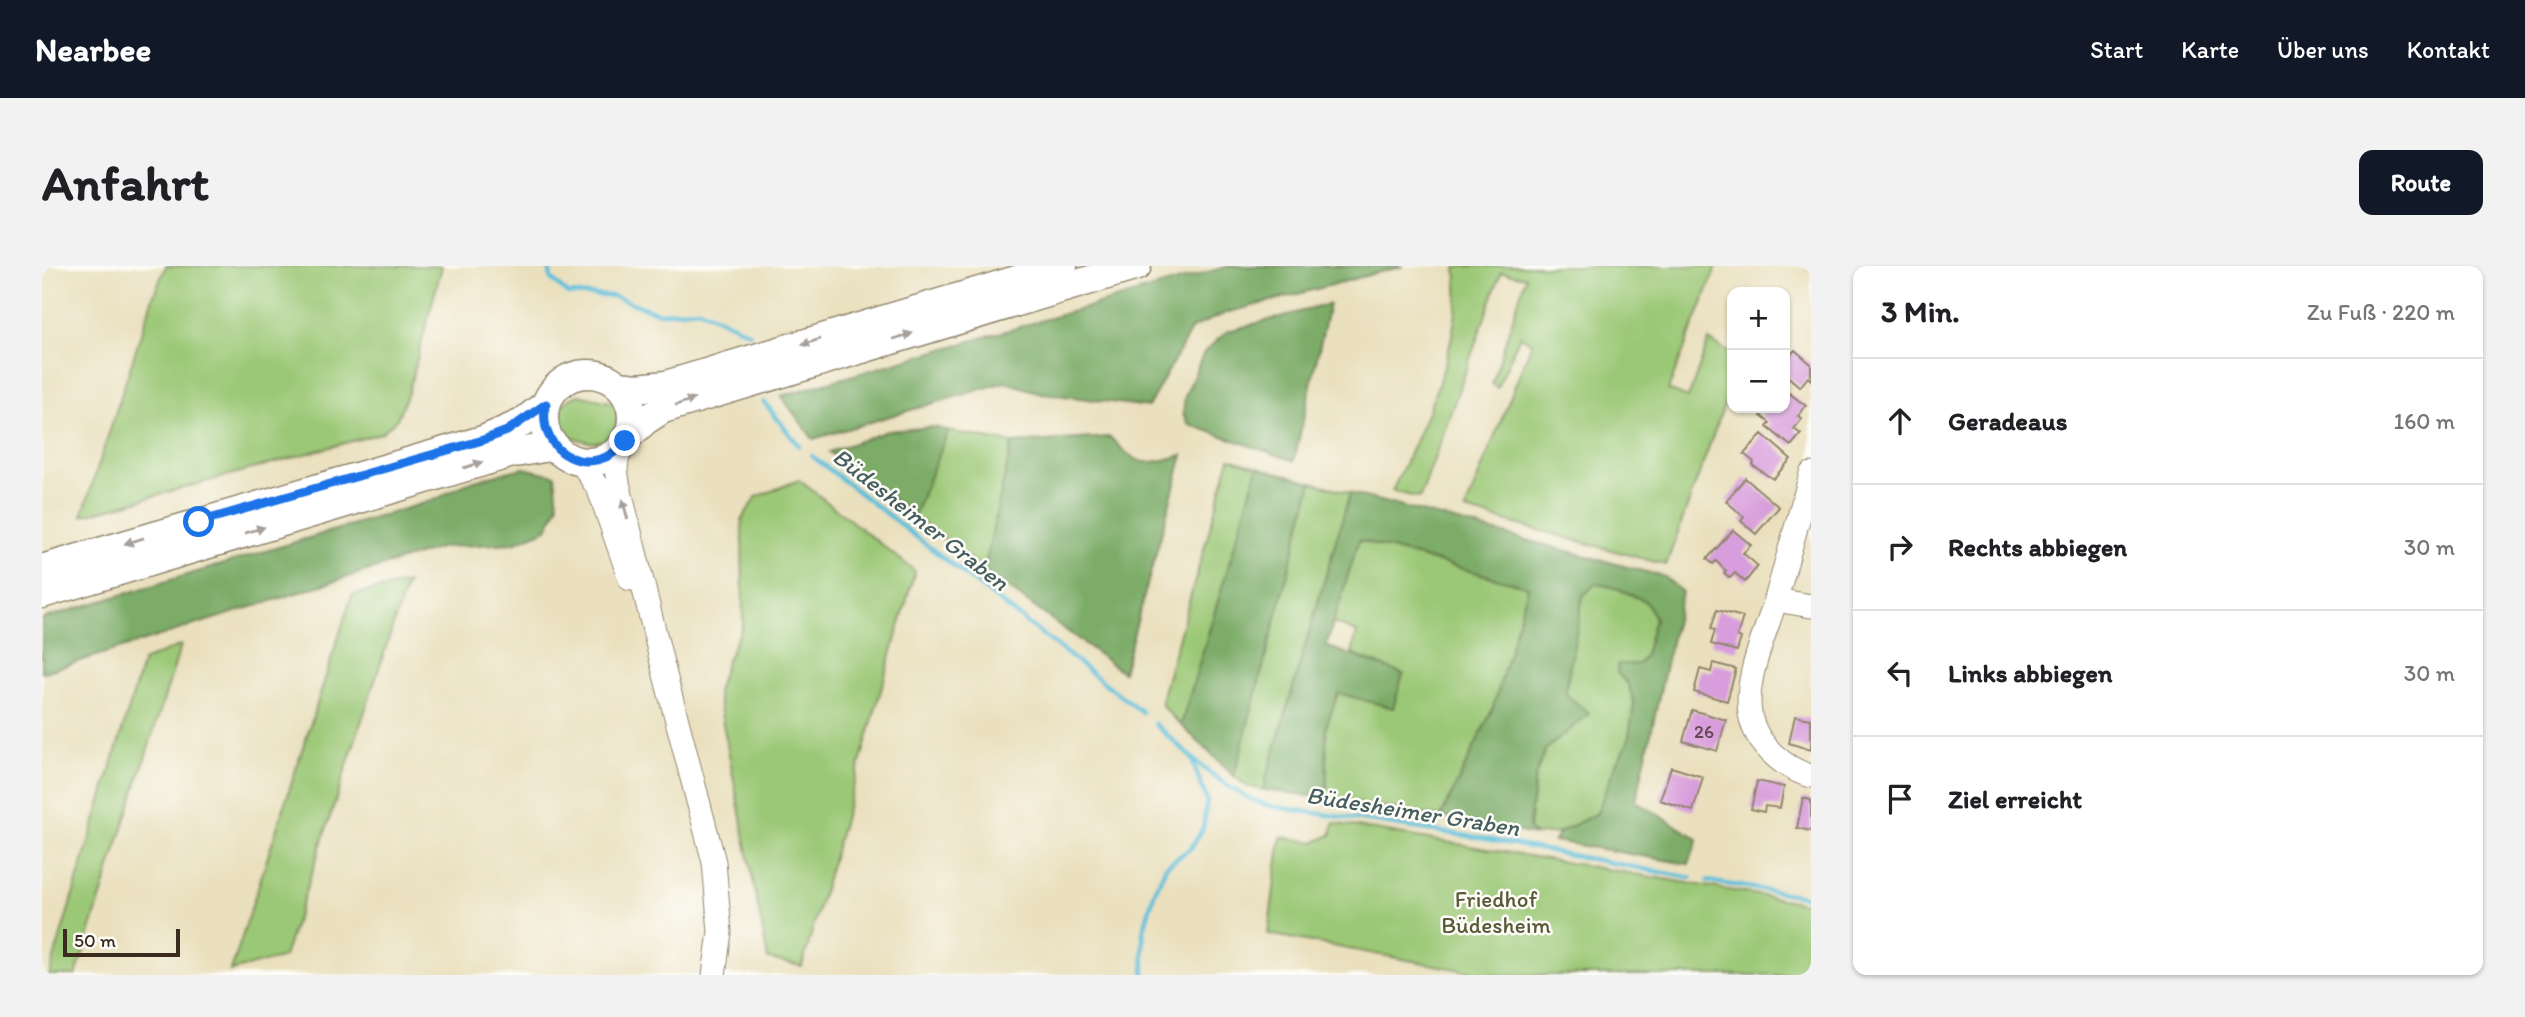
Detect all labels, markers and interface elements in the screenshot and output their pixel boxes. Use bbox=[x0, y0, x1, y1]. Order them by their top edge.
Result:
text: Nearbee bbox=[35, 30, 151, 69]
text: Start bbox=[2090, 35, 2143, 64]
text: Karte bbox=[2181, 35, 2239, 64]
text: Über uns bbox=[2277, 35, 2369, 64]
text: Kontakt bbox=[2407, 35, 2490, 64]
button: Route bbox=[2359, 150, 2483, 215]
text: Anfahrt bbox=[42, 153, 209, 212]
map controls bbox=[1727, 287, 1790, 413]
button: + bbox=[1727, 287, 1790, 350]
text: 3 Min. bbox=[1881, 293, 1960, 330]
text: Zu Fuß · 220 m bbox=[2307, 298, 2455, 326]
one-way arrow bbox=[893, 331, 914, 341]
one-way arrow bbox=[800, 337, 821, 347]
button: − bbox=[1727, 350, 1790, 413]
one-way arrow bbox=[675, 396, 696, 407]
icon: ahead bbox=[1881, 402, 1919, 440]
text: Geradeaus bbox=[1948, 405, 2067, 437]
text: 160 m bbox=[2393, 407, 2455, 435]
route end bbox=[609, 425, 640, 456]
water label: Büdesheimer Graben bbox=[827, 441, 1015, 597]
one-way arrow bbox=[462, 460, 483, 470]
one-way arrow bbox=[619, 498, 630, 520]
route start bbox=[183, 506, 214, 537]
one-way arrow bbox=[244, 525, 265, 535]
icon: right bbox=[1881, 528, 1919, 566]
text: Rechts abbiegen bbox=[1948, 531, 2127, 563]
text: 30 m bbox=[2404, 533, 2455, 561]
one-way arrow bbox=[123, 537, 144, 547]
icon: left bbox=[1881, 654, 1919, 692]
text: Links abbiegen bbox=[1948, 657, 2113, 689]
text: 30 m bbox=[2404, 659, 2455, 687]
house number: 26 bbox=[1694, 720, 1714, 743]
water label: Büdesheimer Graben bbox=[1304, 780, 1522, 842]
icon: arrive bbox=[1881, 780, 1919, 818]
text: Ziel erreicht bbox=[1948, 783, 2082, 815]
park label: Friedhof Büdesheim bbox=[1441, 885, 1551, 939]
scale bar bbox=[63, 926, 180, 958]
text: 50 m bbox=[74, 929, 116, 952]

